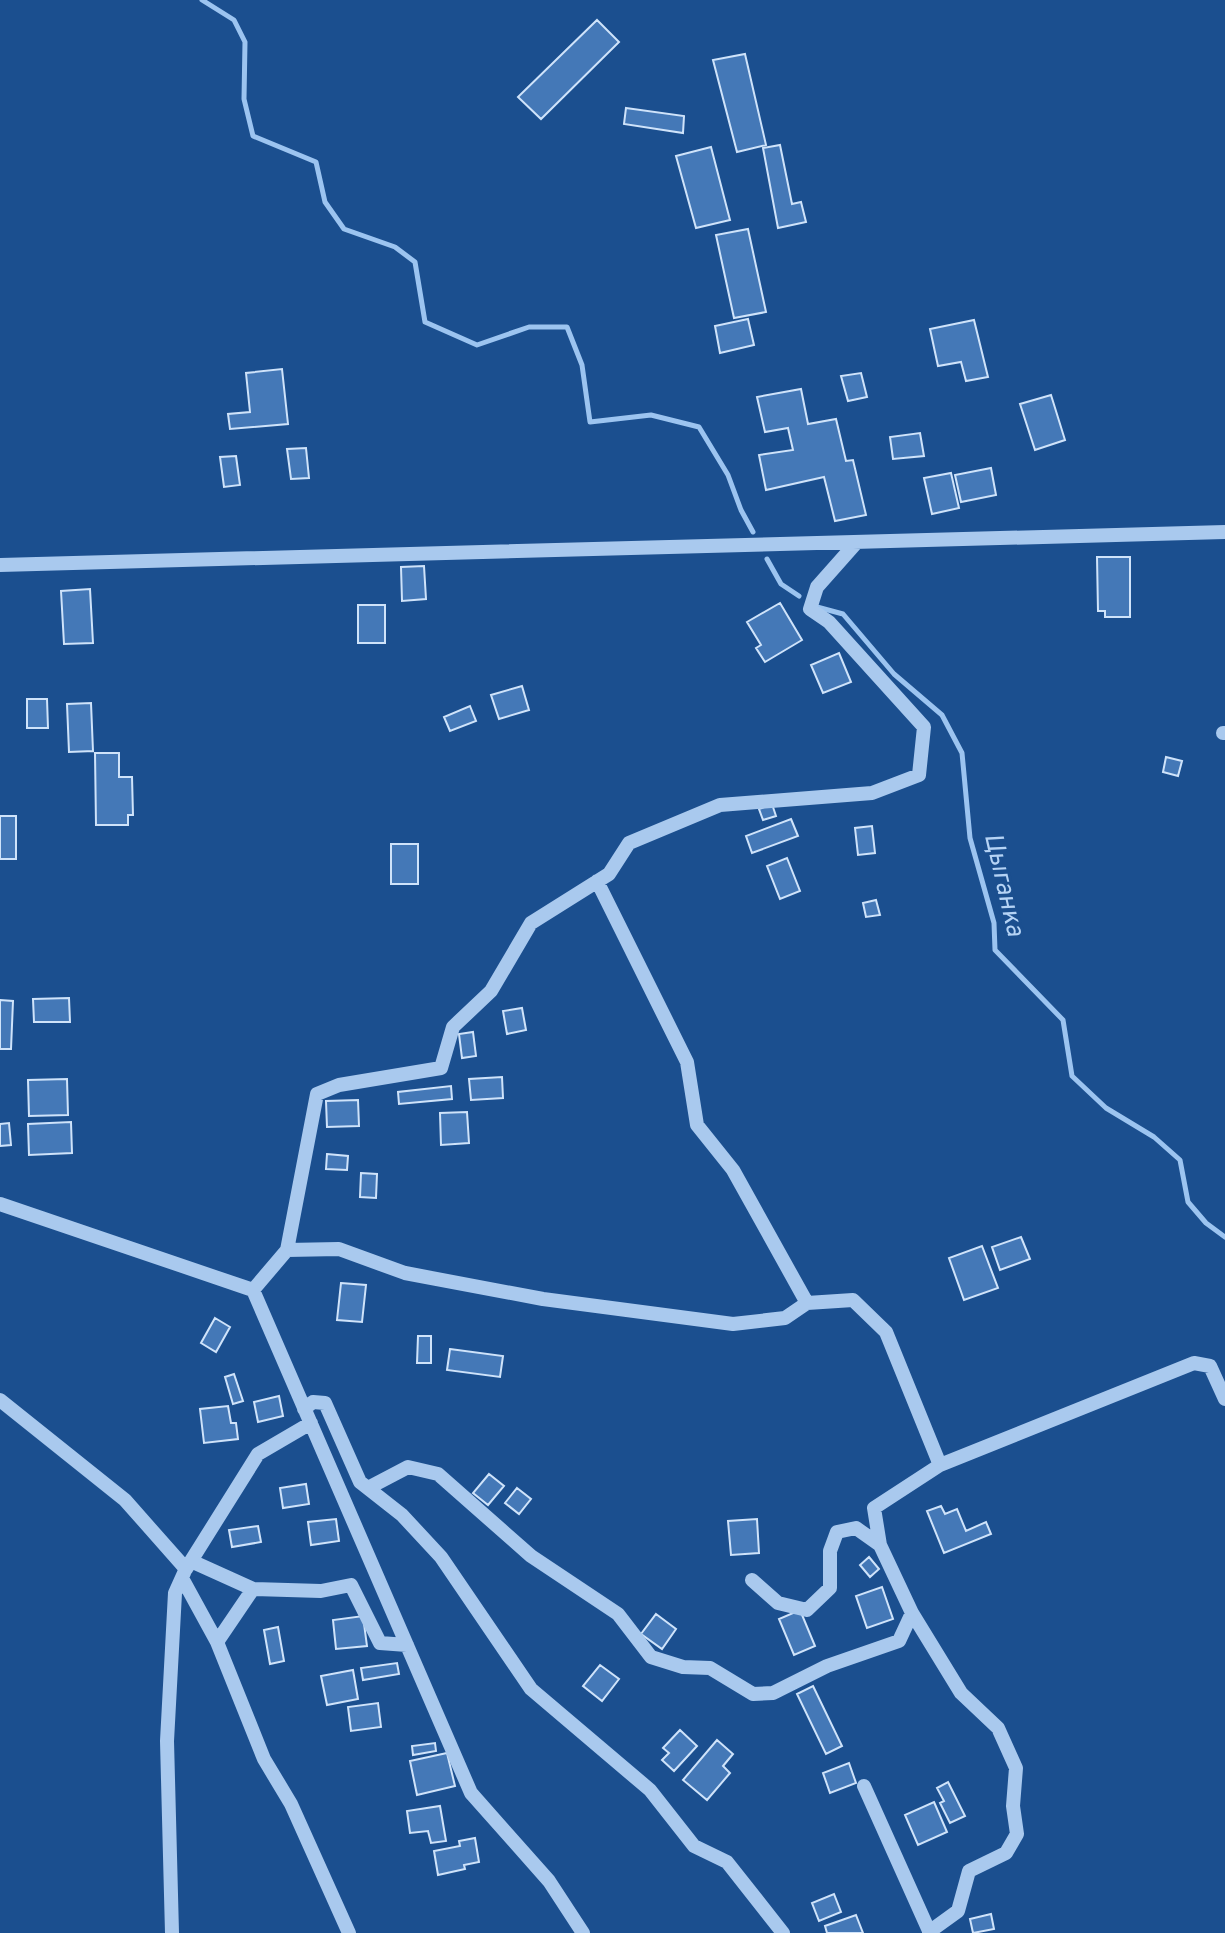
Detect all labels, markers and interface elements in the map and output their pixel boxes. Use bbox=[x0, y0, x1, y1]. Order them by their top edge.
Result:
water label: Цыганка bbox=[975, 830, 1031, 940]

